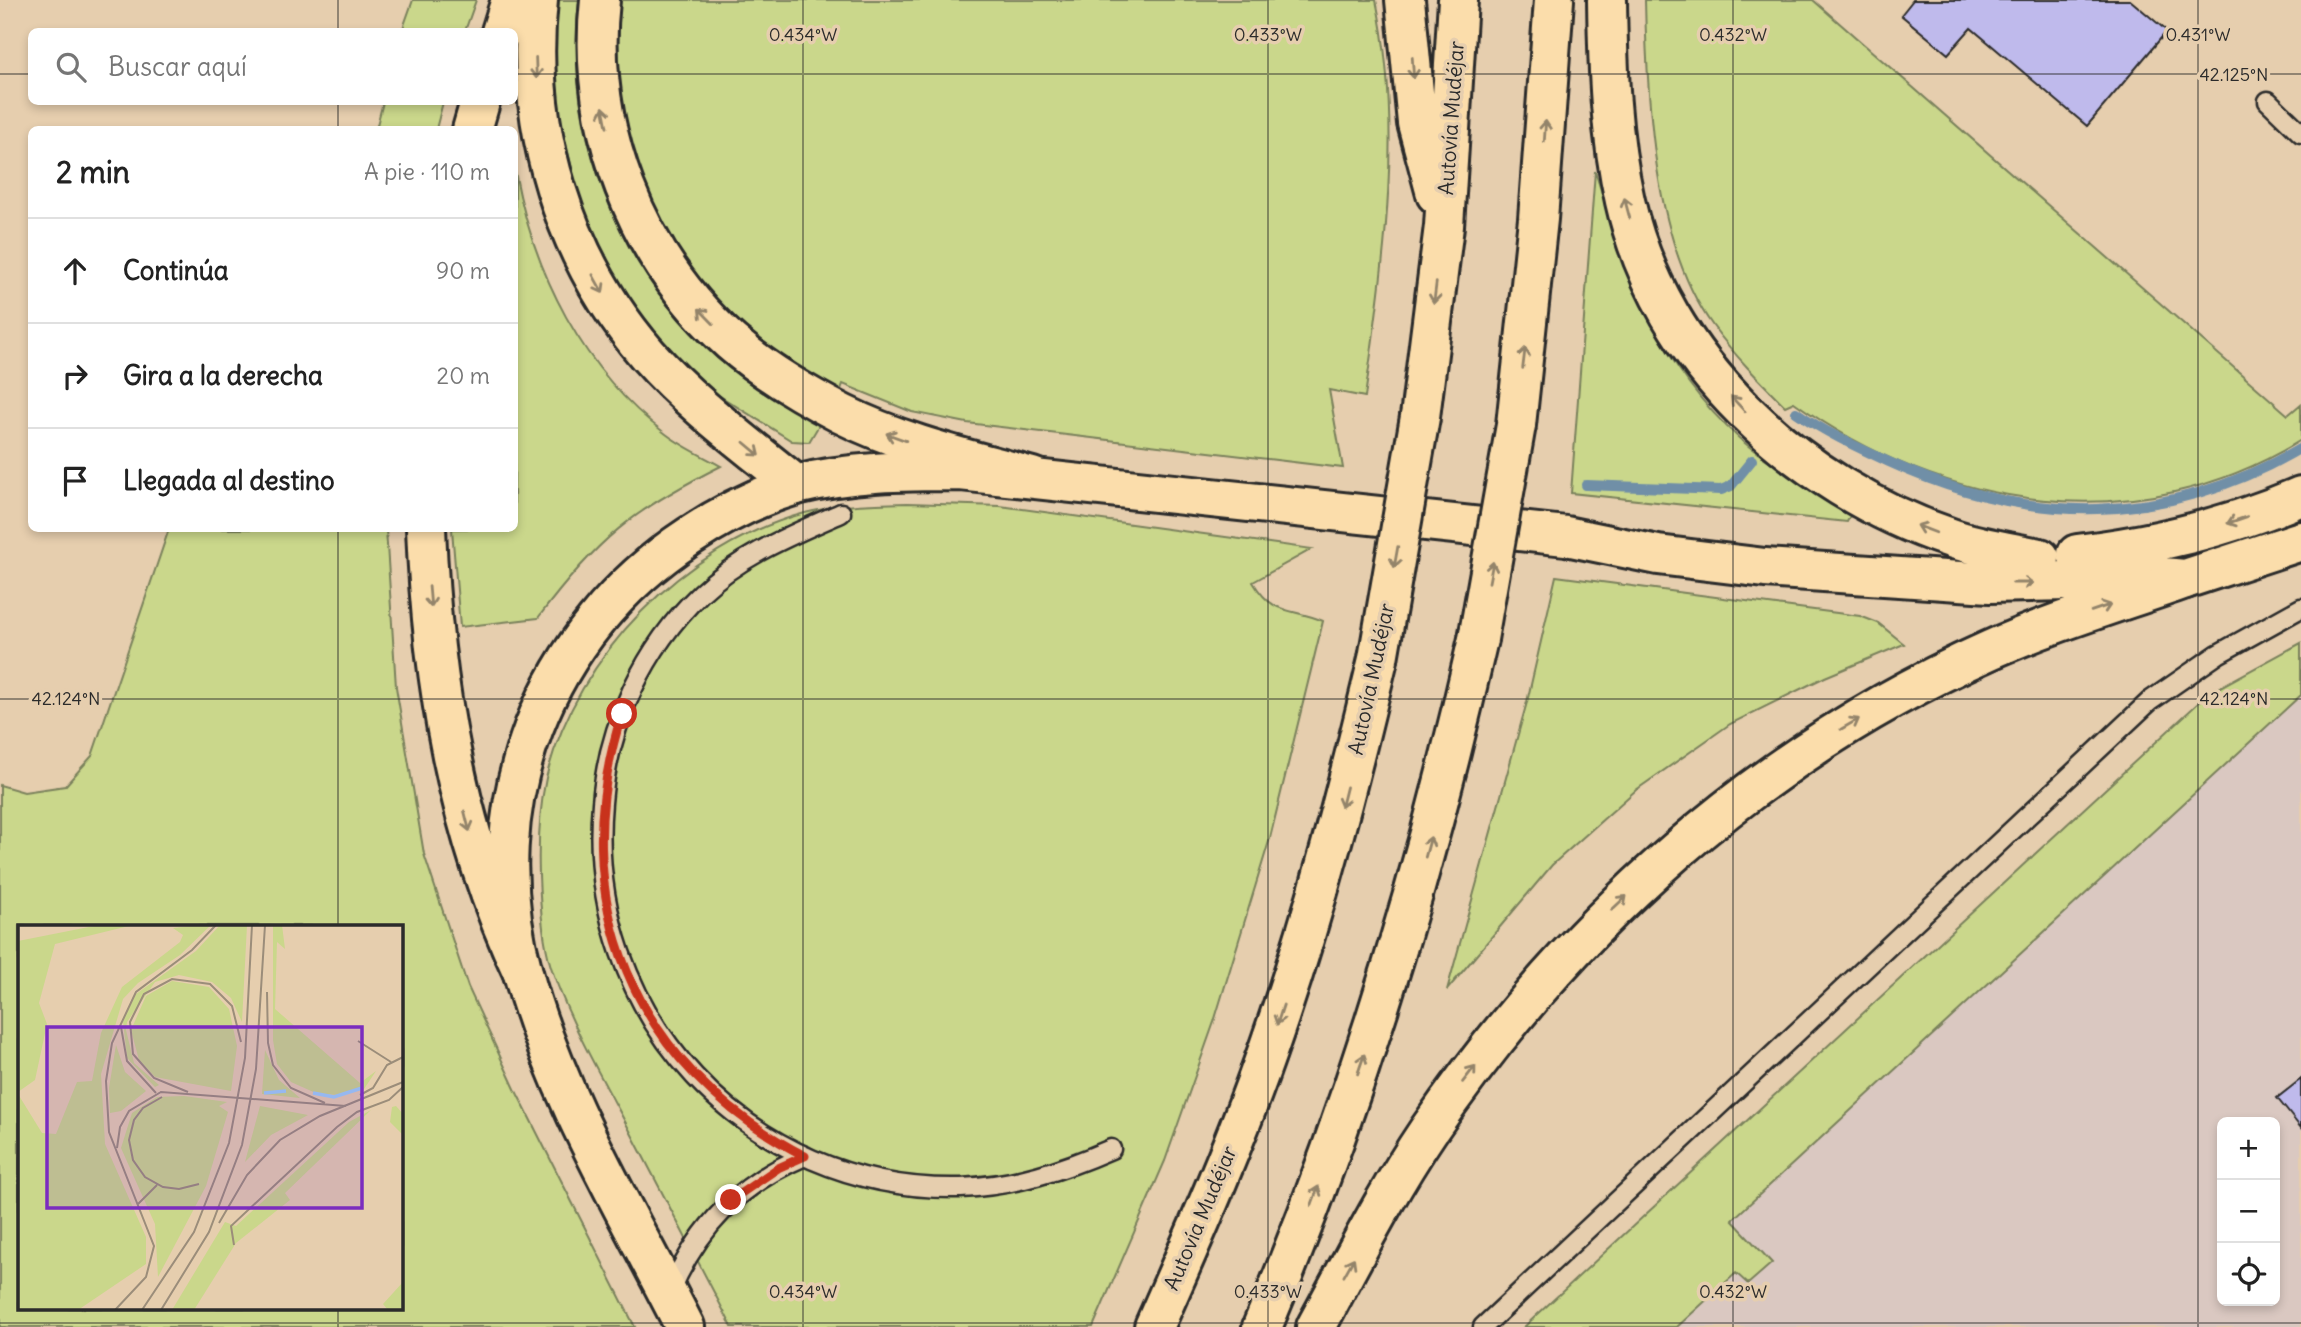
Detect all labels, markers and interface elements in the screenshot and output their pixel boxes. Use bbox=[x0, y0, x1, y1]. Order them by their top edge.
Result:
text: 0.434°W bbox=[769, 23, 837, 46]
text: 0.433°W bbox=[1234, 23, 1302, 46]
text: 0.432°W bbox=[1699, 23, 1767, 46]
text: 0.431°W bbox=[2165, 23, 2231, 46]
search box bbox=[28, 28, 518, 105]
street label: Autovía Mudéjar bbox=[1432, 40, 1470, 196]
icon: search bbox=[52, 48, 90, 86]
text: Buscar aquí bbox=[108, 50, 247, 83]
one-way arrow bbox=[530, 56, 543, 79]
one-way arrow bbox=[1407, 56, 1420, 79]
text: 42.125°N bbox=[2199, 63, 2269, 86]
one-way arrow bbox=[597, 106, 611, 129]
one-way arrow bbox=[1539, 120, 1552, 143]
text: 2 min bbox=[56, 153, 130, 191]
text: A pie · 110 m bbox=[364, 157, 490, 186]
one-way arrow bbox=[1620, 198, 1633, 220]
icon: ahead bbox=[56, 252, 94, 290]
text: Continúa bbox=[123, 254, 229, 287]
text: 90 m bbox=[436, 256, 490, 285]
one-way arrow bbox=[592, 273, 605, 294]
one-way arrow bbox=[1429, 281, 1442, 304]
one-way arrow bbox=[698, 308, 715, 325]
one-way arrow bbox=[1517, 347, 1530, 369]
icon: right bbox=[56, 357, 94, 395]
text: Gira a la derecha bbox=[123, 359, 323, 392]
text: 20 m bbox=[437, 361, 490, 390]
one-way arrow bbox=[1730, 395, 1746, 413]
one-way arrow bbox=[886, 430, 908, 442]
one-way arrow bbox=[743, 441, 761, 457]
icon: arrive bbox=[56, 462, 94, 500]
text: Llegada al destino bbox=[123, 464, 335, 497]
one-way arrow bbox=[2227, 515, 2249, 527]
one-way arrow bbox=[1916, 521, 1938, 534]
one-way arrow bbox=[1389, 545, 1402, 568]
one-way arrow bbox=[1484, 561, 1498, 584]
one-way arrow bbox=[2012, 576, 2035, 590]
one-way arrow bbox=[423, 585, 436, 607]
street label: Autovía Mudéjar bbox=[1342, 600, 1400, 757]
one-way arrow bbox=[2089, 601, 2111, 613]
text: 42.124°N bbox=[32, 687, 100, 710]
text: 42.124°N bbox=[2200, 687, 2268, 710]
route start bbox=[606, 698, 637, 729]
one-way arrow bbox=[1840, 717, 1860, 731]
one-way arrow bbox=[1337, 785, 1350, 808]
one-way arrow bbox=[461, 809, 474, 832]
one-way arrow bbox=[1422, 836, 1435, 859]
one-way arrow bbox=[1610, 895, 1628, 911]
inset map bbox=[18, 925, 402, 1310]
one-way arrow bbox=[1273, 1004, 1285, 1026]
one-way arrow bbox=[1356, 1054, 1369, 1076]
one-way arrow bbox=[1462, 1065, 1476, 1084]
map controls bbox=[2217, 1117, 2280, 1306]
button: + bbox=[2217, 1117, 2280, 1180]
street label: Autovía Mudéjar bbox=[1157, 1141, 1243, 1294]
button: − bbox=[2217, 1180, 2280, 1243]
route end bbox=[715, 1184, 746, 1215]
one-way arrow bbox=[1310, 1185, 1322, 1207]
button: locate bbox=[2217, 1243, 2280, 1306]
one-way arrow bbox=[1343, 1257, 1356, 1278]
text: 0.434°W bbox=[769, 1280, 837, 1303]
text: 0.433°W bbox=[1234, 1280, 1302, 1303]
text: 0.432°W bbox=[1699, 1280, 1767, 1303]

